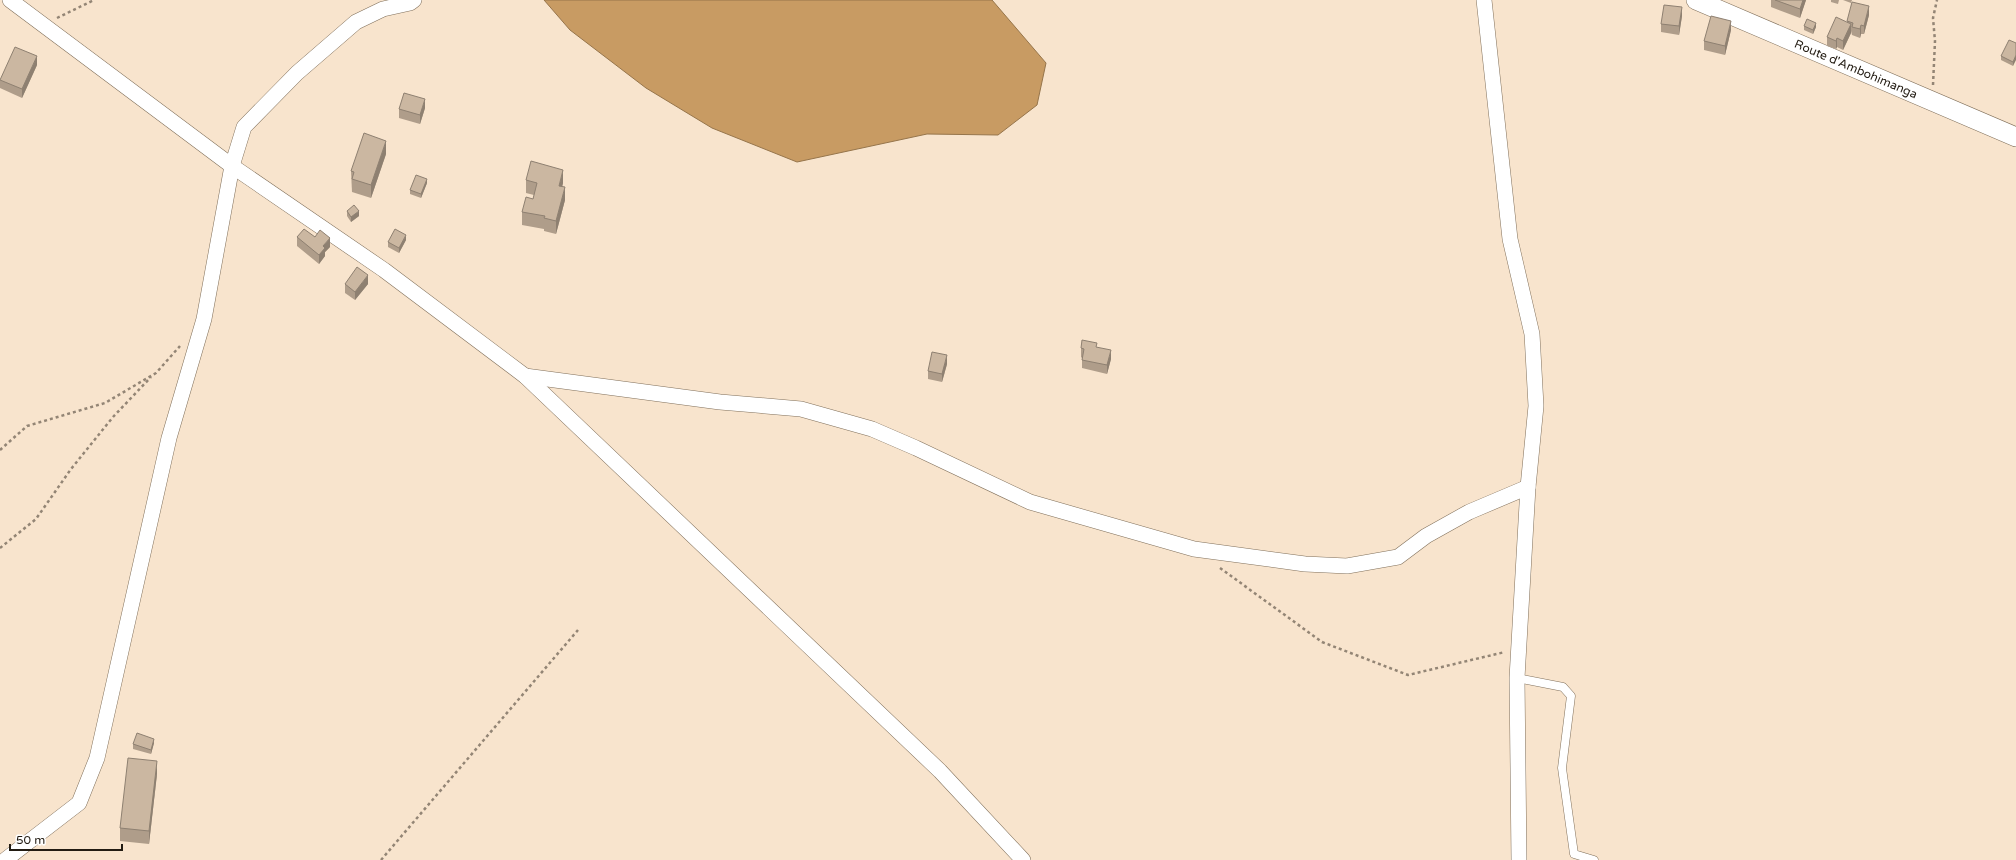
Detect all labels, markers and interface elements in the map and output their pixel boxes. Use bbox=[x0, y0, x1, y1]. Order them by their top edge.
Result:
street label: Route d'Ambohimanga bbox=[1792, 37, 1920, 101]
scale bar bbox=[10, 826, 122, 852]
text: 50 m bbox=[16, 833, 45, 847]

